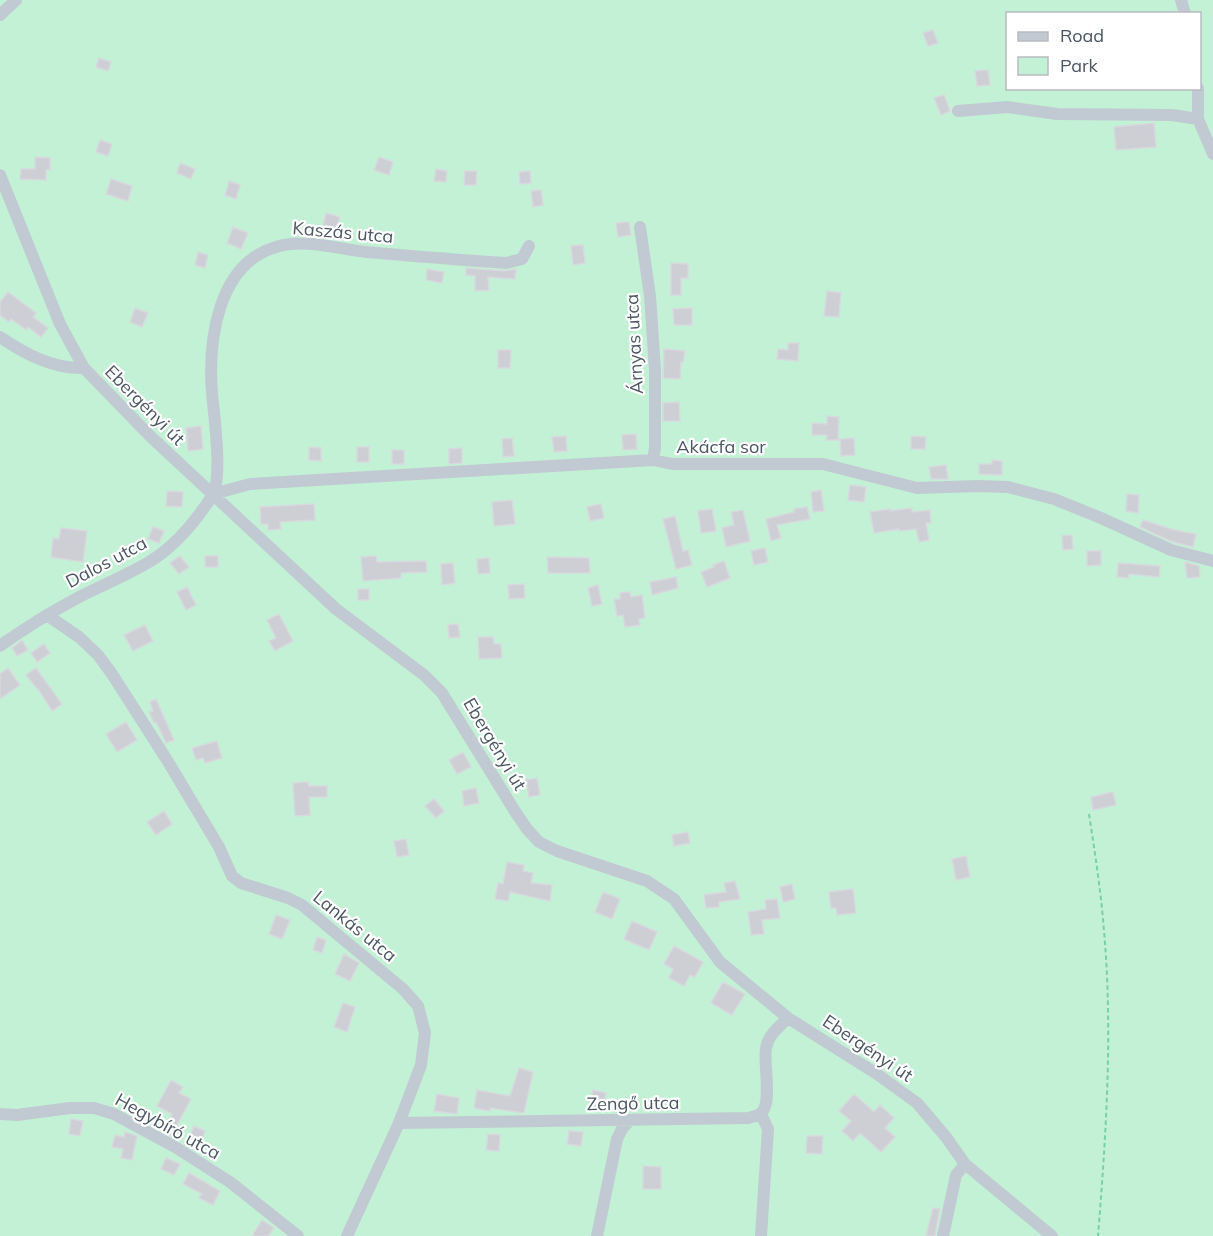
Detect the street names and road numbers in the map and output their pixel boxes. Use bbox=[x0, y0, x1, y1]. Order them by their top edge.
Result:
street label: Kaszás utca bbox=[292, 216, 394, 248]
street label: Árnyas utca bbox=[620, 293, 648, 395]
street label: Ebergényi út bbox=[100, 360, 190, 450]
street label: Akácfa sor bbox=[676, 435, 766, 458]
street label: Dalos utca bbox=[61, 531, 151, 593]
street label: Ebergényi út bbox=[458, 694, 532, 794]
street label: Lankás utca bbox=[308, 885, 402, 967]
street label: Ebergényi út bbox=[818, 1009, 918, 1087]
street label: Hegybíró utca bbox=[111, 1088, 225, 1164]
street label: Zengő utca bbox=[586, 1091, 680, 1115]

